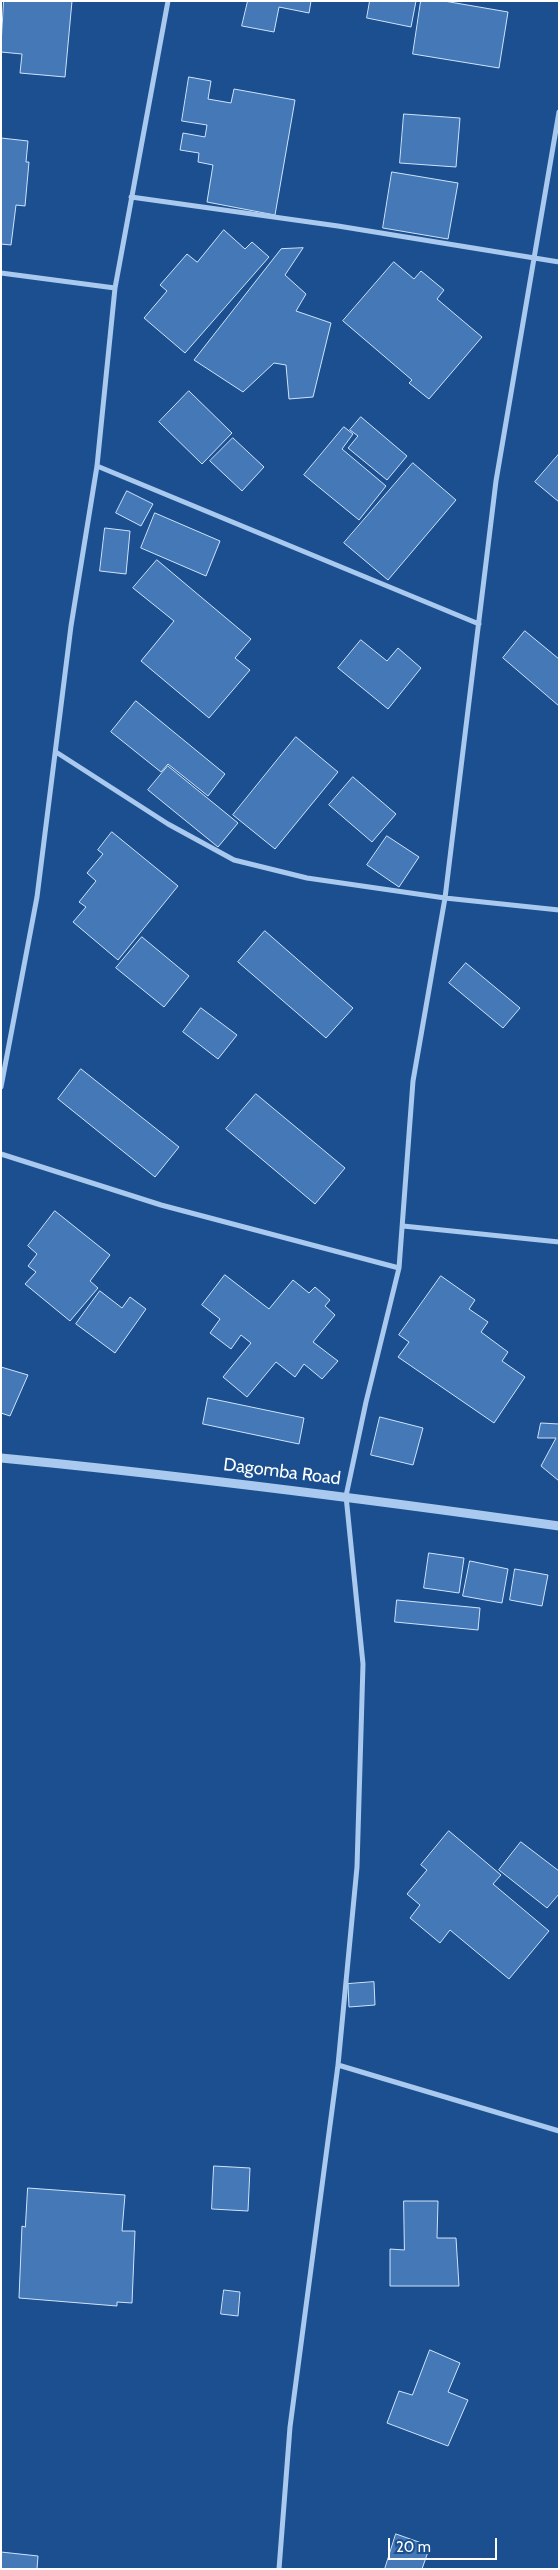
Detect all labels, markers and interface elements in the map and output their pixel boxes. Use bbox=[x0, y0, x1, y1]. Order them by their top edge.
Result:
street label: Dagomba Road bbox=[222, 1454, 342, 1490]
scale bar bbox=[390, 2528, 499, 2560]
text: 20 m bbox=[396, 2538, 431, 2556]

